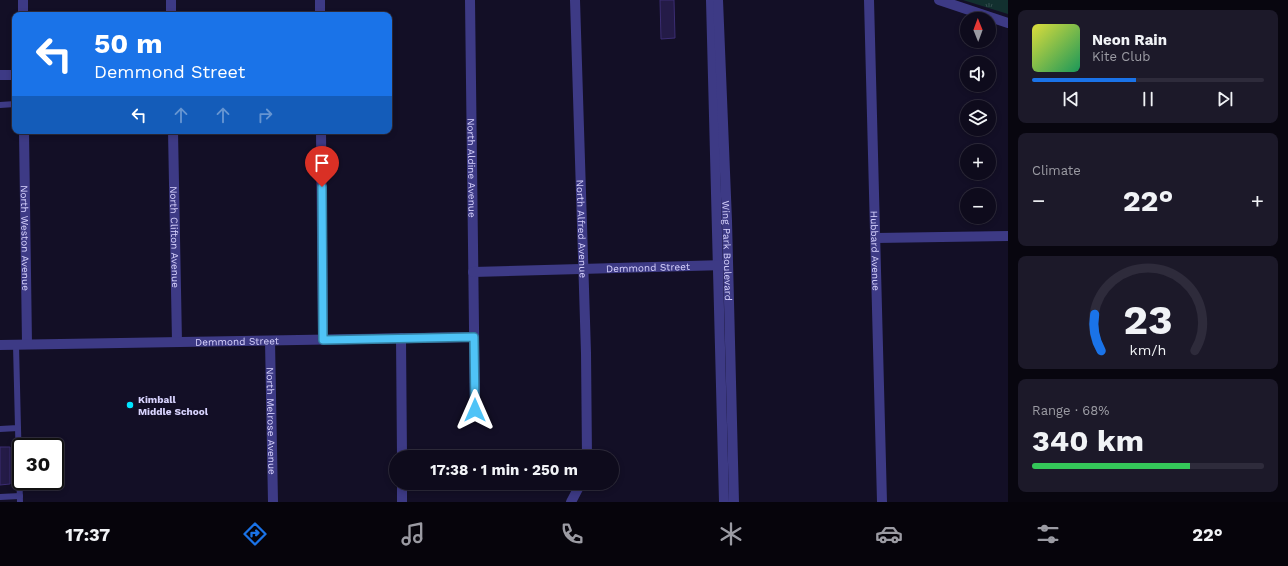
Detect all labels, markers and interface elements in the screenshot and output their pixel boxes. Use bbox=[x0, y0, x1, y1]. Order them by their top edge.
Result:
north arrow bbox=[960, 12, 996, 48]
map controls bbox=[960, 12, 996, 224]
text: 50 m bbox=[94, 27, 163, 60]
icon: left bbox=[28, 28, 80, 80]
text: Neon Rain bbox=[1092, 31, 1167, 49]
text: Kite Club bbox=[1092, 49, 1150, 64]
button: sound bbox=[960, 56, 996, 92]
text: Demmond Street bbox=[94, 61, 245, 82]
icon: previous bbox=[1060, 88, 1082, 110]
icon: pause bbox=[1137, 88, 1159, 110]
icon: next bbox=[1214, 88, 1236, 110]
button: layers bbox=[960, 100, 996, 136]
icon: left bbox=[128, 104, 150, 126]
icon: ahead bbox=[170, 104, 192, 126]
icon: ahead bbox=[212, 104, 234, 126]
icon: right bbox=[254, 104, 276, 126]
street label: North Aldine Avenue bbox=[465, 118, 478, 218]
button: + bbox=[960, 144, 996, 180]
pin bbox=[305, 146, 339, 187]
icon: arrive bbox=[311, 152, 333, 174]
text: Climate bbox=[1032, 163, 1081, 178]
street label: North Alfred Avenue bbox=[575, 180, 589, 279]
text: 22° bbox=[1123, 183, 1173, 218]
street label: North Weston Avenue bbox=[19, 185, 31, 291]
street label: North Clifton Avenue bbox=[168, 186, 181, 288]
button: − bbox=[960, 188, 996, 224]
text: − bbox=[1032, 188, 1045, 213]
text: + bbox=[1251, 188, 1264, 213]
street label: Wing Park Boulevard bbox=[720, 200, 734, 301]
street label: Hubbard Avenue bbox=[868, 211, 882, 291]
street label: Demmond Street bbox=[606, 261, 691, 274]
text: 23 bbox=[1123, 294, 1173, 343]
street label: Demmond Street bbox=[195, 335, 280, 348]
text: km/h bbox=[1130, 341, 1166, 357]
street label: North Melrose Avenue bbox=[264, 367, 277, 475]
position arrow bbox=[454, 389, 496, 431]
place label: Kimball Middle School bbox=[138, 394, 209, 417]
marker: Kimball Middle School bbox=[125, 400, 135, 410]
text: Range · 68% bbox=[1032, 403, 1109, 418]
text: 340 km bbox=[1032, 423, 1144, 458]
speed limit sign: 30 bbox=[12, 438, 64, 490]
text: 17:38 · 1 min · 250 m bbox=[430, 461, 578, 479]
icon: directions bbox=[241, 520, 269, 548]
icon: music bbox=[399, 520, 427, 548]
icon: phone bbox=[558, 520, 586, 548]
icon: climate bbox=[717, 520, 745, 548]
icon: car bbox=[875, 520, 903, 548]
icon: filters bbox=[1034, 520, 1062, 548]
text: 17:37 bbox=[65, 524, 110, 545]
text: 22° bbox=[1192, 524, 1223, 545]

